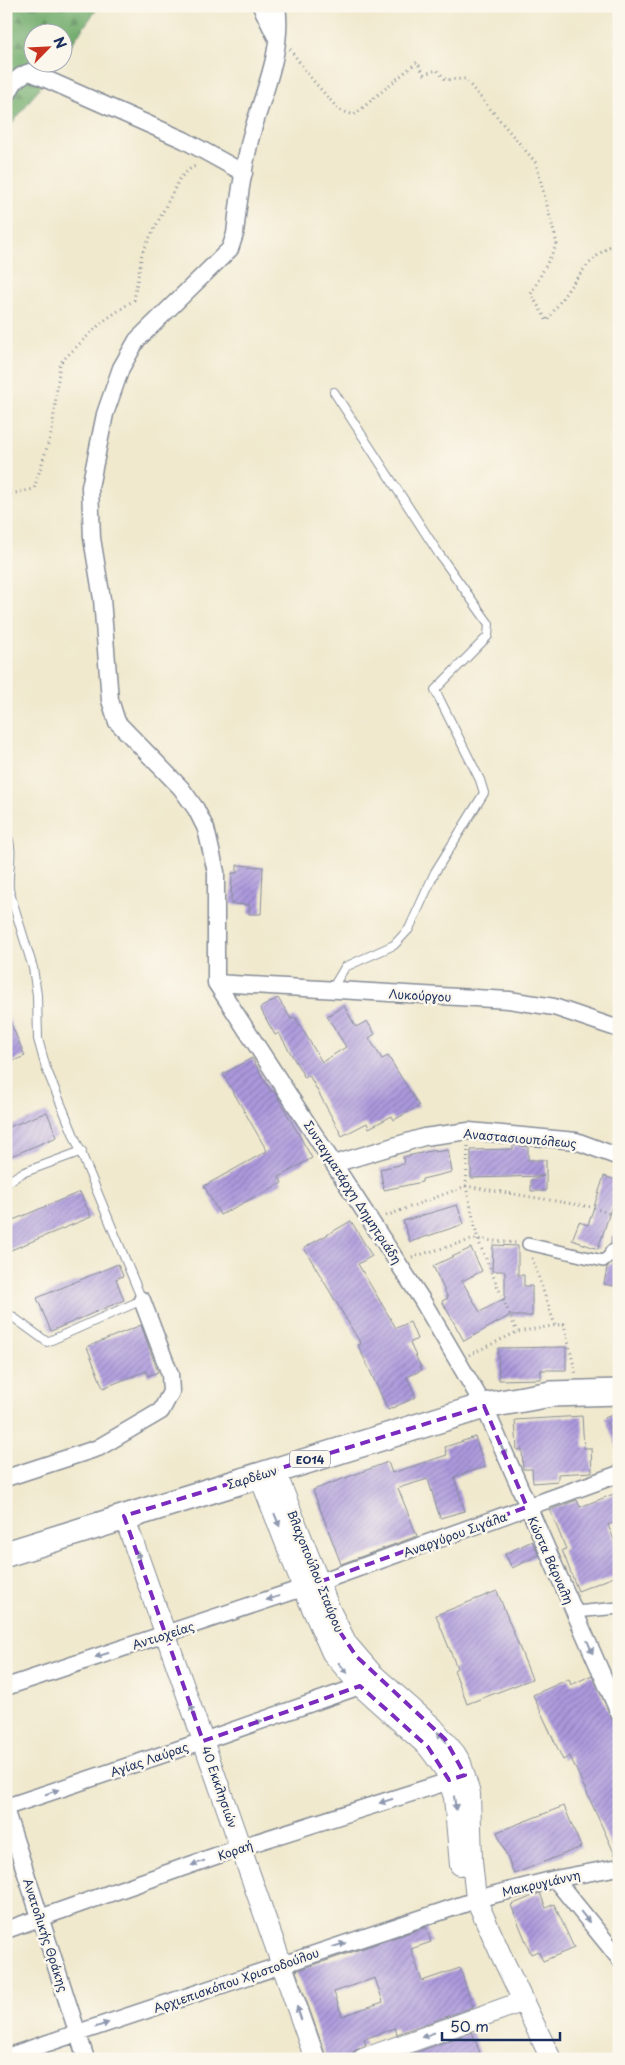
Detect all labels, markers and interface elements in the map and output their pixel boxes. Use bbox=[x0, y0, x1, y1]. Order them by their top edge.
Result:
north arrow bbox=[22, 22, 72, 72]
text: N bbox=[48, 33, 72, 52]
street label: Λυκούργου bbox=[388, 984, 452, 1006]
street label: Συνταγματάρχη Δημητριάδη bbox=[300, 1117, 406, 1267]
street label: Αναστασιουπόλεως bbox=[463, 1124, 577, 1152]
one-way arrow bbox=[499, 1443, 507, 1457]
road number: ΕΟ14 bbox=[290, 1450, 330, 1468]
street label: Σαρδέων bbox=[225, 1461, 279, 1493]
street label: Βλαχοπούλου Σταύρου bbox=[283, 1507, 349, 1635]
street label: Αναργύρου Σιγάλα bbox=[401, 1507, 510, 1561]
one-way arrow bbox=[273, 1513, 281, 1527]
street label: Κώστα Βάρναλη bbox=[524, 1513, 578, 1607]
one-way arrow bbox=[135, 1550, 142, 1565]
one-way arrow bbox=[266, 1595, 281, 1602]
street label: Αντιοχείας bbox=[130, 1617, 196, 1653]
one-way arrow bbox=[586, 1640, 594, 1654]
one-way arrow bbox=[95, 1652, 110, 1659]
one-way arrow bbox=[338, 1661, 349, 1674]
one-way arrow bbox=[189, 1703, 197, 1718]
one-way arrow bbox=[249, 1719, 264, 1727]
one-way arrow bbox=[436, 1731, 448, 1743]
street label: Αγίας Λαύρας bbox=[107, 1737, 191, 1781]
street label: 40 Εκκλησιών bbox=[198, 1743, 242, 1831]
one-way arrow bbox=[45, 1788, 60, 1795]
one-way arrow bbox=[451, 1796, 459, 1812]
one-way arrow bbox=[378, 1798, 393, 1805]
street label: Κοραή bbox=[215, 1836, 255, 1864]
one-way arrow bbox=[190, 1859, 205, 1867]
street label: Μακρυγιάννη bbox=[500, 1865, 582, 1901]
street label: Ανατολικής Θράκης bbox=[19, 1876, 73, 1994]
one-way arrow bbox=[580, 1910, 591, 1923]
one-way arrow bbox=[332, 1941, 347, 1949]
street label: Αρχιεπισκόπου Χριστοδούλου bbox=[151, 1943, 322, 2017]
one-way arrow bbox=[295, 2005, 303, 2020]
scale bar bbox=[442, 2010, 560, 2042]
text: 50 m bbox=[450, 2014, 489, 2037]
one-way arrow bbox=[95, 2020, 110, 2028]
one-way arrow bbox=[421, 2032, 436, 2040]

